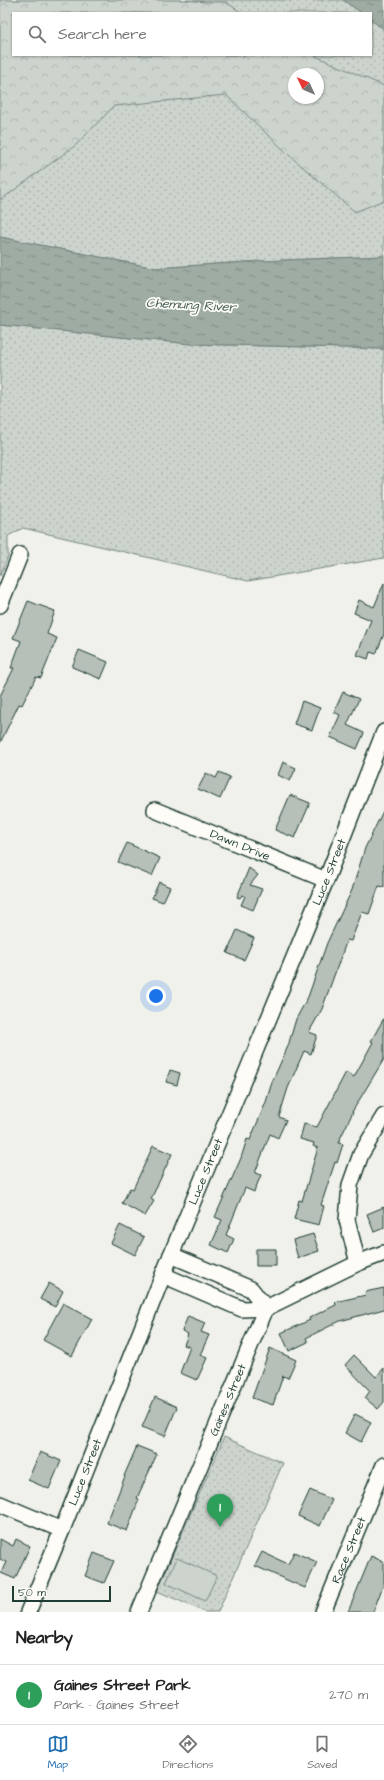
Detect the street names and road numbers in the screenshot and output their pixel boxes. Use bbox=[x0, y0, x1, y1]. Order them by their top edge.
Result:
street label: Dawn Drive bbox=[208, 825, 273, 865]
street label: Luce Street bbox=[308, 836, 350, 908]
street label: Luce Street bbox=[184, 1136, 227, 1207]
street label: Gaines Street bbox=[205, 1361, 250, 1438]
street label: Luce Street bbox=[64, 1436, 106, 1508]
street label: Race Street bbox=[327, 1514, 370, 1586]

